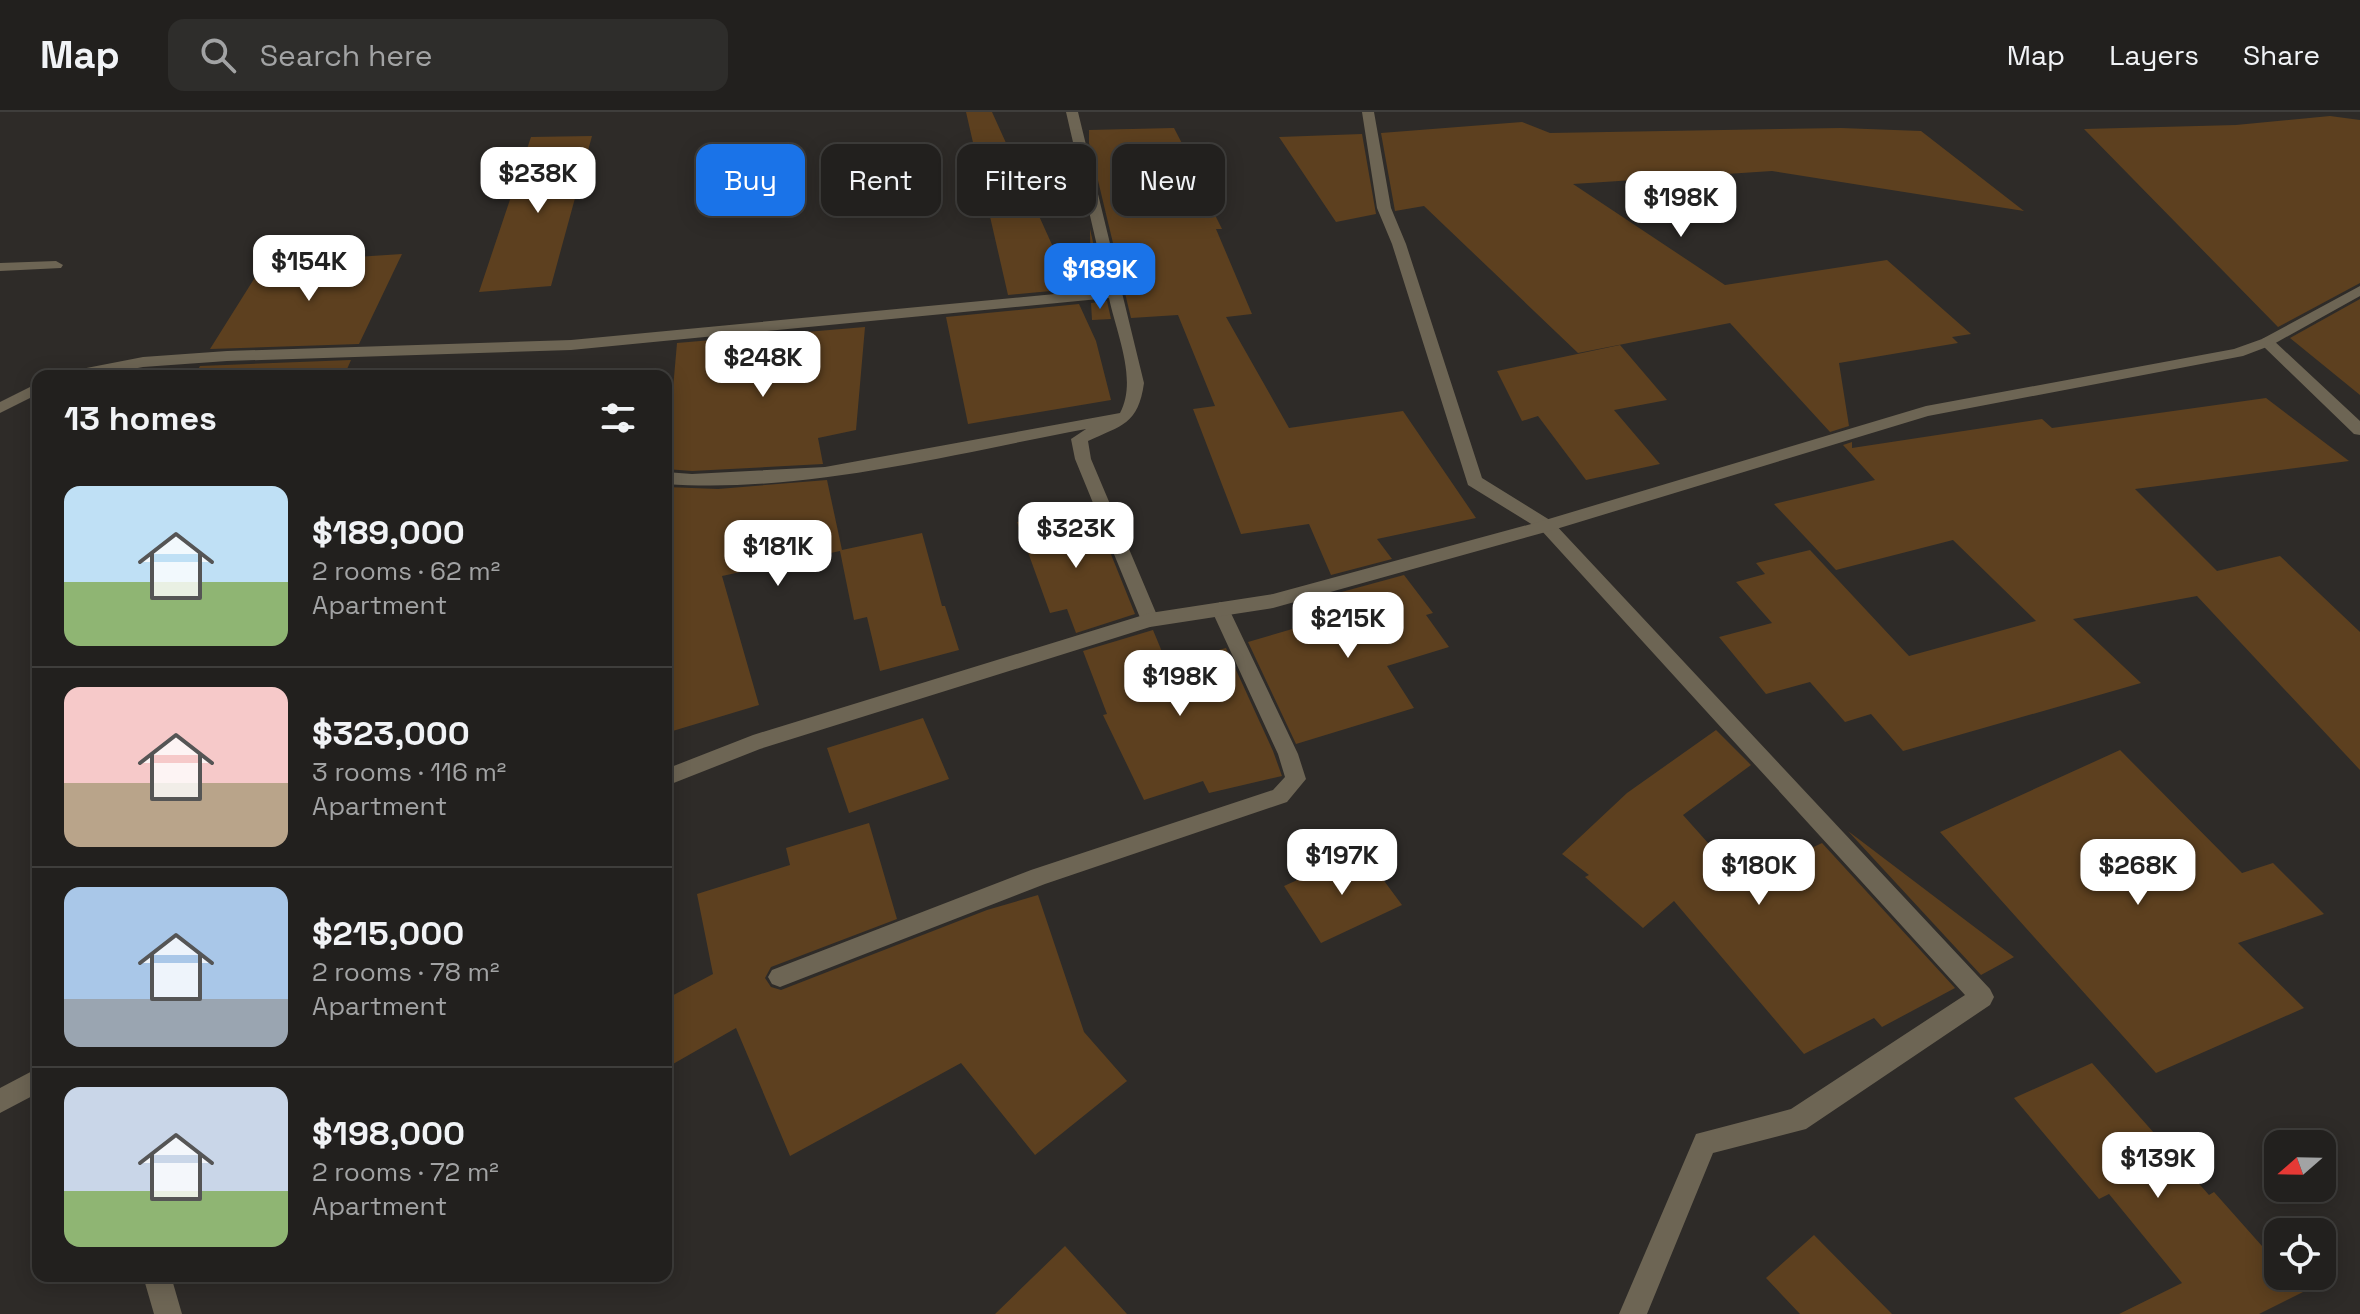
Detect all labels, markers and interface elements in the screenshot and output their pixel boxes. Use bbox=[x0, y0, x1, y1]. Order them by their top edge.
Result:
search box bbox=[168, 19, 728, 91]
text: Map bbox=[40, 31, 120, 79]
icon: search bbox=[196, 33, 240, 77]
text: Search here bbox=[260, 36, 433, 75]
text: Map bbox=[2007, 37, 2065, 73]
text: Layers bbox=[2109, 37, 2199, 73]
text: Share bbox=[2243, 37, 2320, 73]
chip: Buy bbox=[696, 144, 805, 216]
chip: Rent bbox=[821, 144, 941, 216]
chip: Filters bbox=[957, 144, 1096, 216]
chip: New bbox=[1112, 144, 1225, 216]
pin: $238K bbox=[482, 147, 594, 215]
text: $238K bbox=[499, 156, 577, 190]
pin: $198K bbox=[1625, 171, 1737, 239]
text: $198K bbox=[1643, 180, 1719, 214]
pin: $154K bbox=[253, 235, 365, 303]
pin: $189K bbox=[1044, 243, 1156, 311]
text: $154K bbox=[271, 244, 347, 278]
text: $189K bbox=[1062, 252, 1138, 286]
pin: $248K bbox=[707, 331, 819, 399]
text: $248K bbox=[723, 340, 803, 374]
icon: filters bbox=[596, 396, 640, 440]
text: 13 homes bbox=[64, 397, 217, 440]
pin: $323K bbox=[1020, 502, 1132, 570]
text: $189,000 bbox=[312, 511, 465, 554]
text: $323K bbox=[1036, 511, 1116, 545]
icon: home bbox=[128, 518, 224, 614]
pin: $181K bbox=[722, 520, 834, 588]
text: $181K bbox=[742, 529, 814, 563]
text: 2 rooms · 62 m² bbox=[312, 554, 500, 588]
text: Apartment bbox=[312, 588, 447, 622]
pin: $215K bbox=[1292, 592, 1404, 660]
text: $215K bbox=[1311, 601, 1385, 635]
pin: $198K bbox=[1124, 650, 1236, 718]
text: $198K bbox=[1142, 659, 1218, 693]
text: $323,000 bbox=[312, 712, 470, 755]
icon: home bbox=[128, 719, 224, 815]
text: 3 rooms · 116 m² bbox=[312, 755, 506, 789]
text: Apartment bbox=[312, 789, 447, 823]
pin: $197K bbox=[1286, 829, 1398, 897]
text: $197K bbox=[1305, 838, 1379, 872]
pin: $180K bbox=[1703, 839, 1815, 907]
pin: $268K bbox=[2082, 839, 2194, 907]
text: $180K bbox=[1721, 848, 1797, 882]
text: $268K bbox=[2098, 848, 2178, 882]
text: $215,000 bbox=[312, 912, 464, 955]
icon: home bbox=[128, 919, 224, 1015]
text: 2 rooms · 78 m² bbox=[312, 955, 499, 989]
text: Apartment bbox=[312, 989, 447, 1023]
text: $198,000 bbox=[312, 1112, 465, 1155]
icon: home bbox=[128, 1119, 224, 1215]
north arrow bbox=[2264, 1130, 2336, 1202]
map controls bbox=[2264, 1130, 2336, 1290]
pin: $139K bbox=[2102, 1132, 2214, 1200]
text: $139K bbox=[2120, 1141, 2196, 1175]
text: 2 rooms · 72 m² bbox=[312, 1155, 499, 1189]
text: Apartment bbox=[312, 1189, 447, 1223]
button: locate bbox=[2264, 1218, 2336, 1290]

